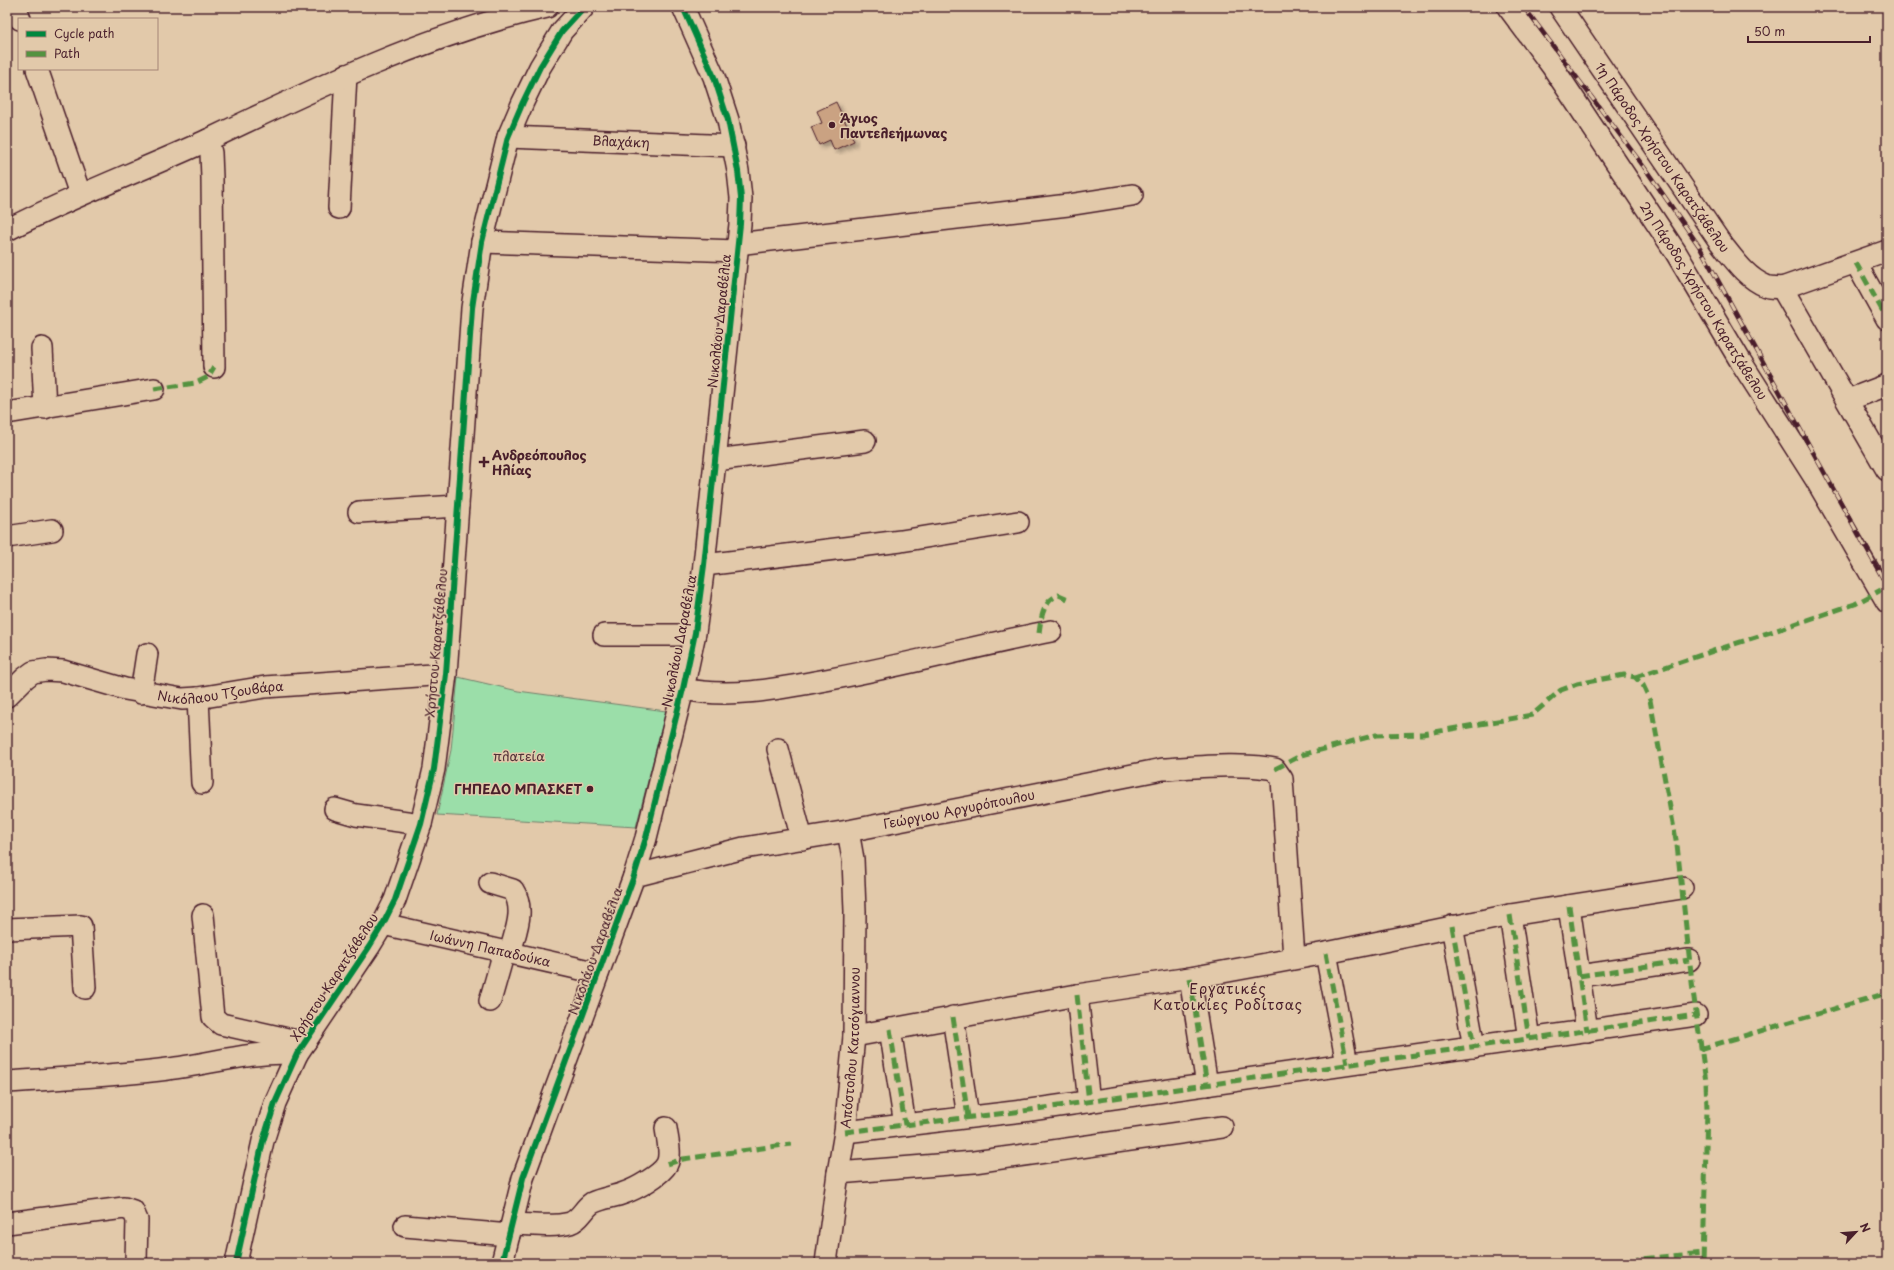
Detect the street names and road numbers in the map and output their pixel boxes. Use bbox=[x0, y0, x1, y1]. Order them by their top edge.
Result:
street label: 1η Πάροδος Χρήστου Καρατζάβελου bbox=[1591, 58, 1735, 256]
street label: Βλαχάκη bbox=[592, 130, 650, 152]
street label: 2η Πάροδος Χρήστου Καρατζάβελου bbox=[1636, 197, 1773, 403]
street label: Νικολάου Δαραβέλια bbox=[702, 253, 735, 389]
street label: Χρήστου Καρατζάβελου bbox=[420, 568, 451, 718]
street label: Νικολάου Δαραβέλια bbox=[656, 573, 701, 709]
street label: Νικόλαου Τζουβάρα bbox=[156, 676, 285, 708]
street label: Γεώργιου Αργυρόπουλου bbox=[881, 784, 1036, 833]
street label: Νικολάου Δαραβέλια bbox=[563, 884, 627, 1017]
street label: Χρήστου Καρατζάβελου bbox=[285, 909, 382, 1045]
street label: Ιωάννη Παπαδούκα bbox=[428, 925, 553, 971]
street label: Απόστολου Κατσόγιαννου bbox=[835, 967, 864, 1129]

